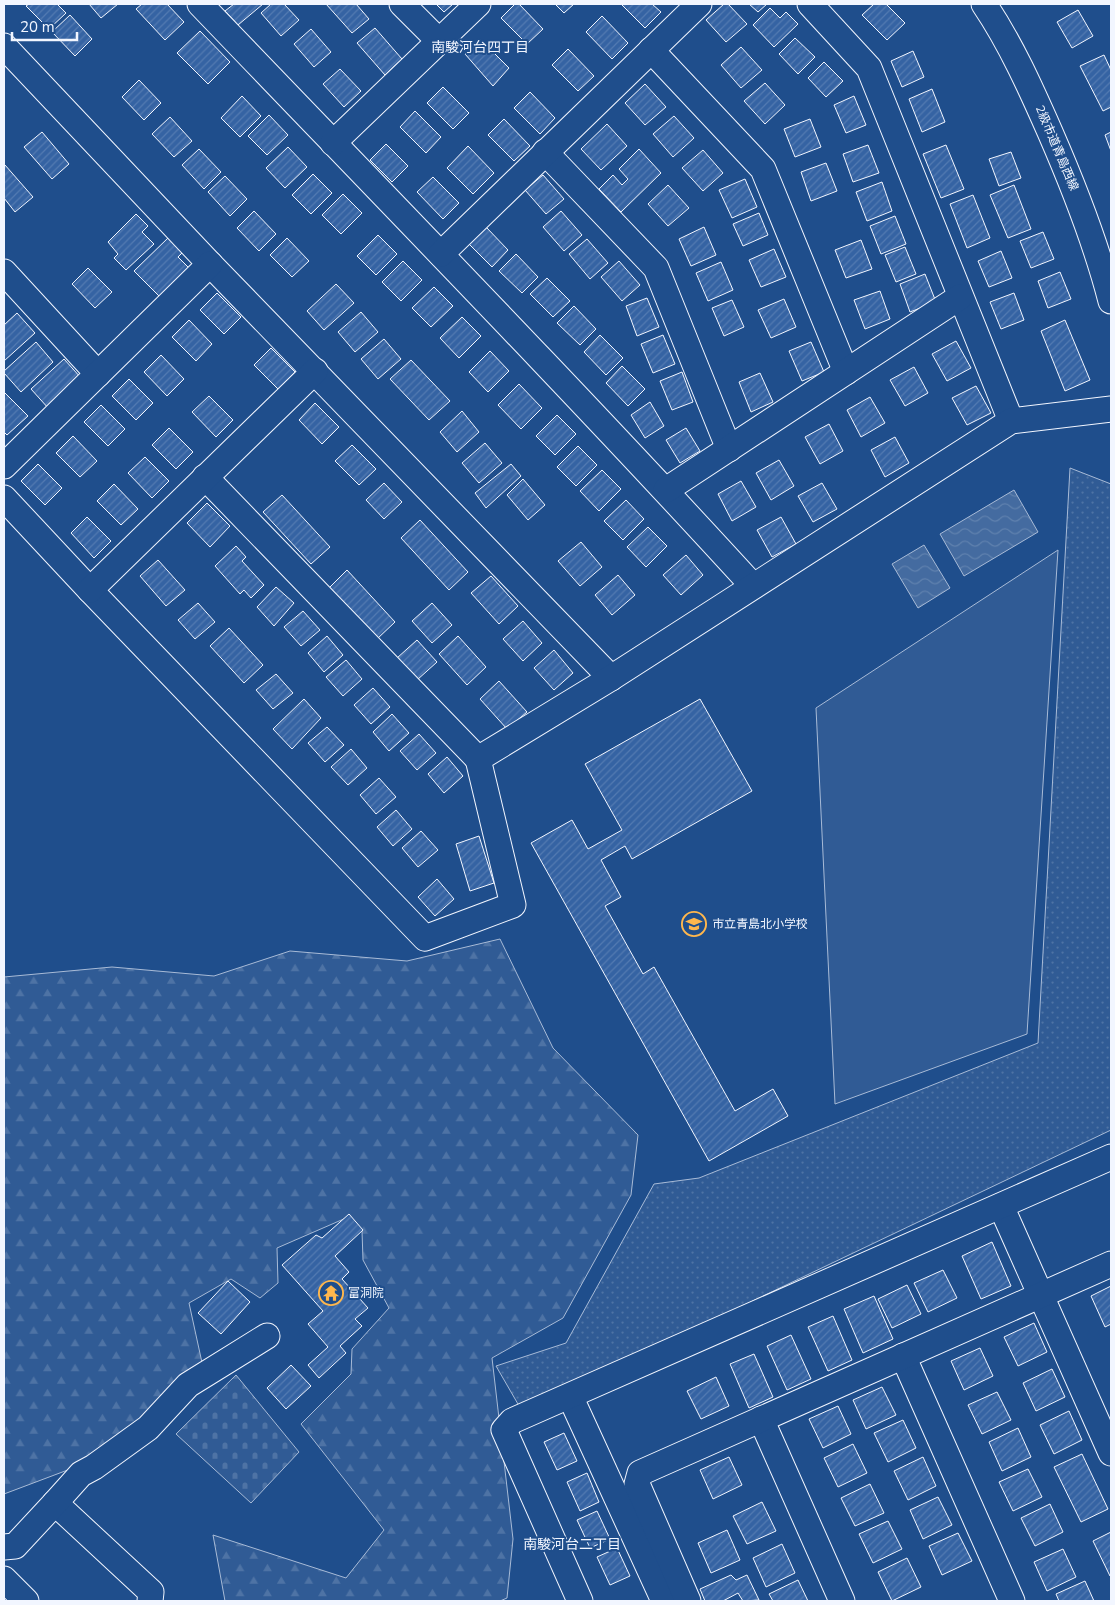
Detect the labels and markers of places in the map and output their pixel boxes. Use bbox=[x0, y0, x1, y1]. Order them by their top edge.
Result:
school or university icon: 市立青島北小学校 bbox=[681, 911, 707, 937]
place label: 市立青島北小学校 bbox=[712, 916, 808, 932]
temple icon: 富洞院 bbox=[318, 1280, 344, 1306]
place label: 富洞院 bbox=[348, 1285, 384, 1301]

